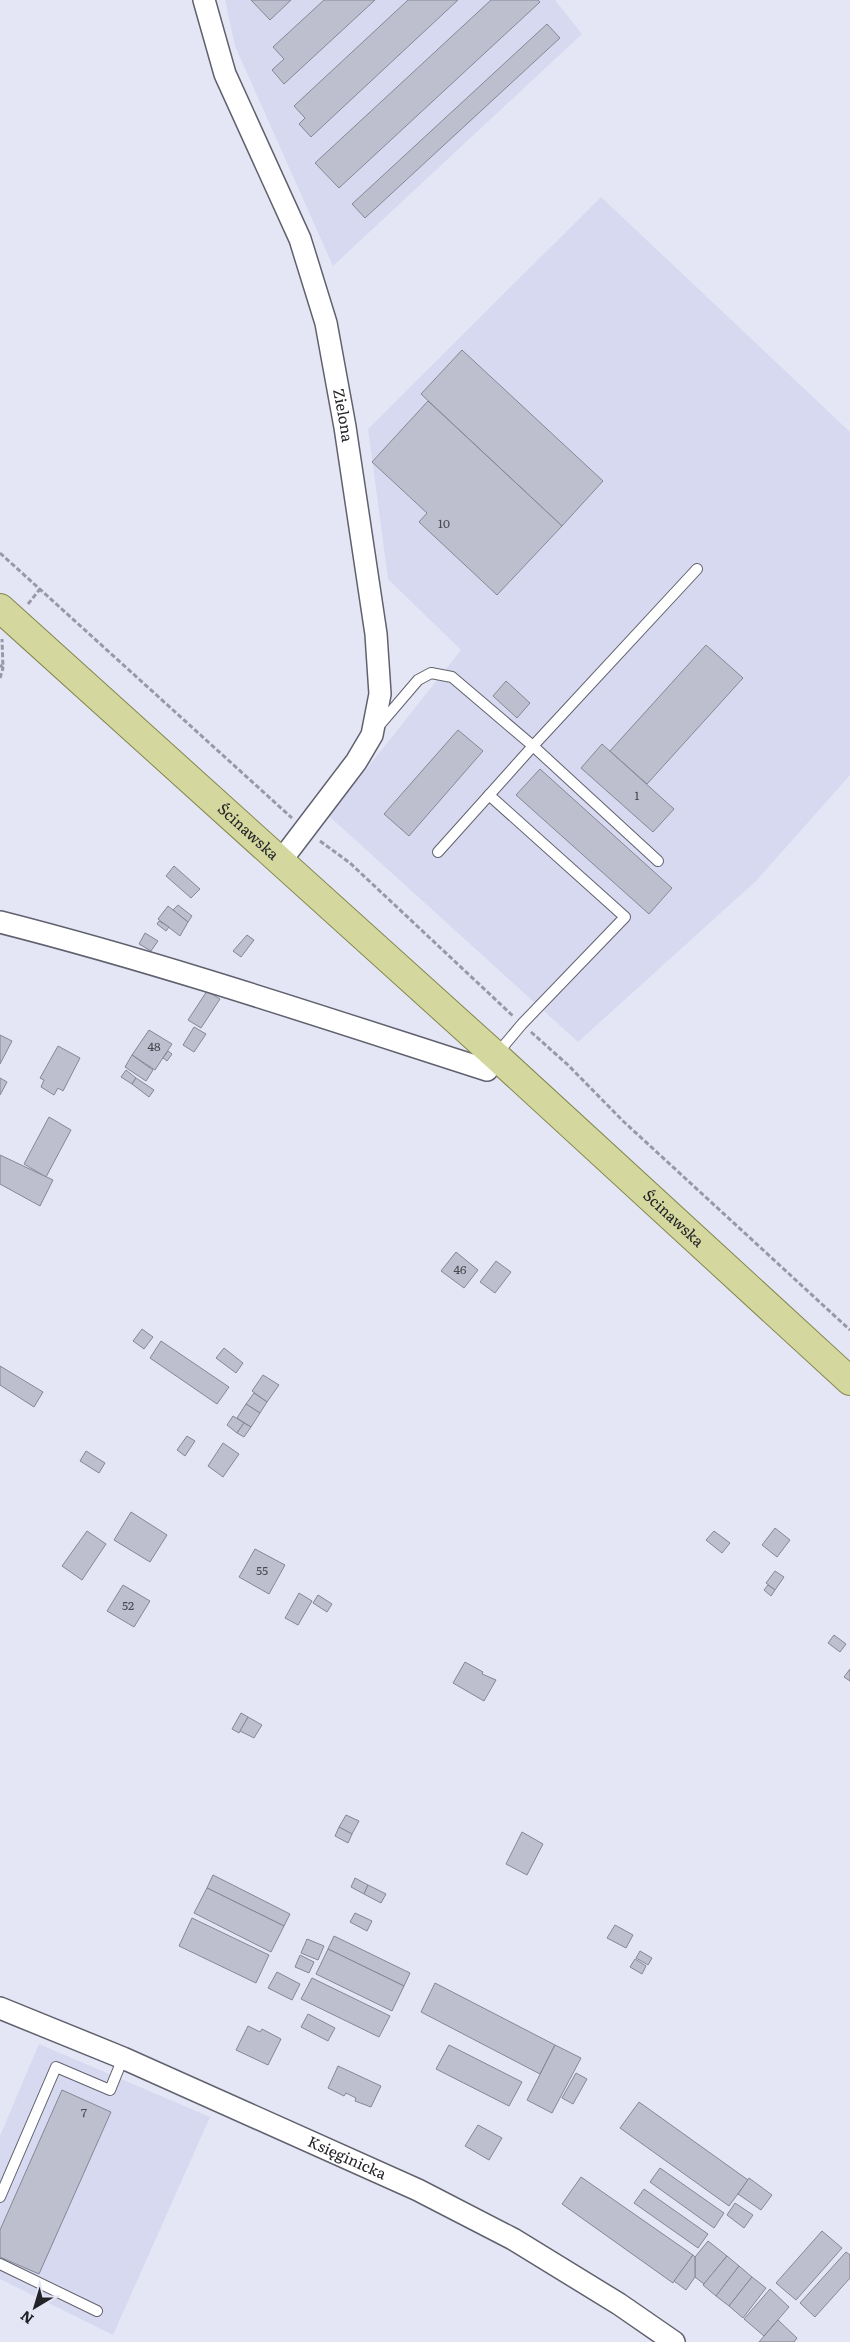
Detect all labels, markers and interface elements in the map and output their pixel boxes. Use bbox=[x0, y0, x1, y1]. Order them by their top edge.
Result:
street label: Zielona bbox=[328, 386, 360, 444]
house number: 10 bbox=[438, 514, 450, 532]
house number: 1 bbox=[635, 786, 640, 804]
street label: Ścinawska bbox=[213, 797, 285, 865]
house number: 48 bbox=[147, 1037, 161, 1055]
street label: Ścinawska bbox=[639, 1184, 711, 1252]
house number: 46 bbox=[453, 1260, 467, 1278]
house number: 55 bbox=[256, 1561, 268, 1579]
house number: 52 bbox=[122, 1596, 134, 1614]
house number: 7 bbox=[81, 2103, 87, 2121]
street label: Księginicka bbox=[304, 2129, 391, 2185]
north arrow bbox=[10, 2282, 60, 2332]
text: N bbox=[15, 2306, 37, 2330]

